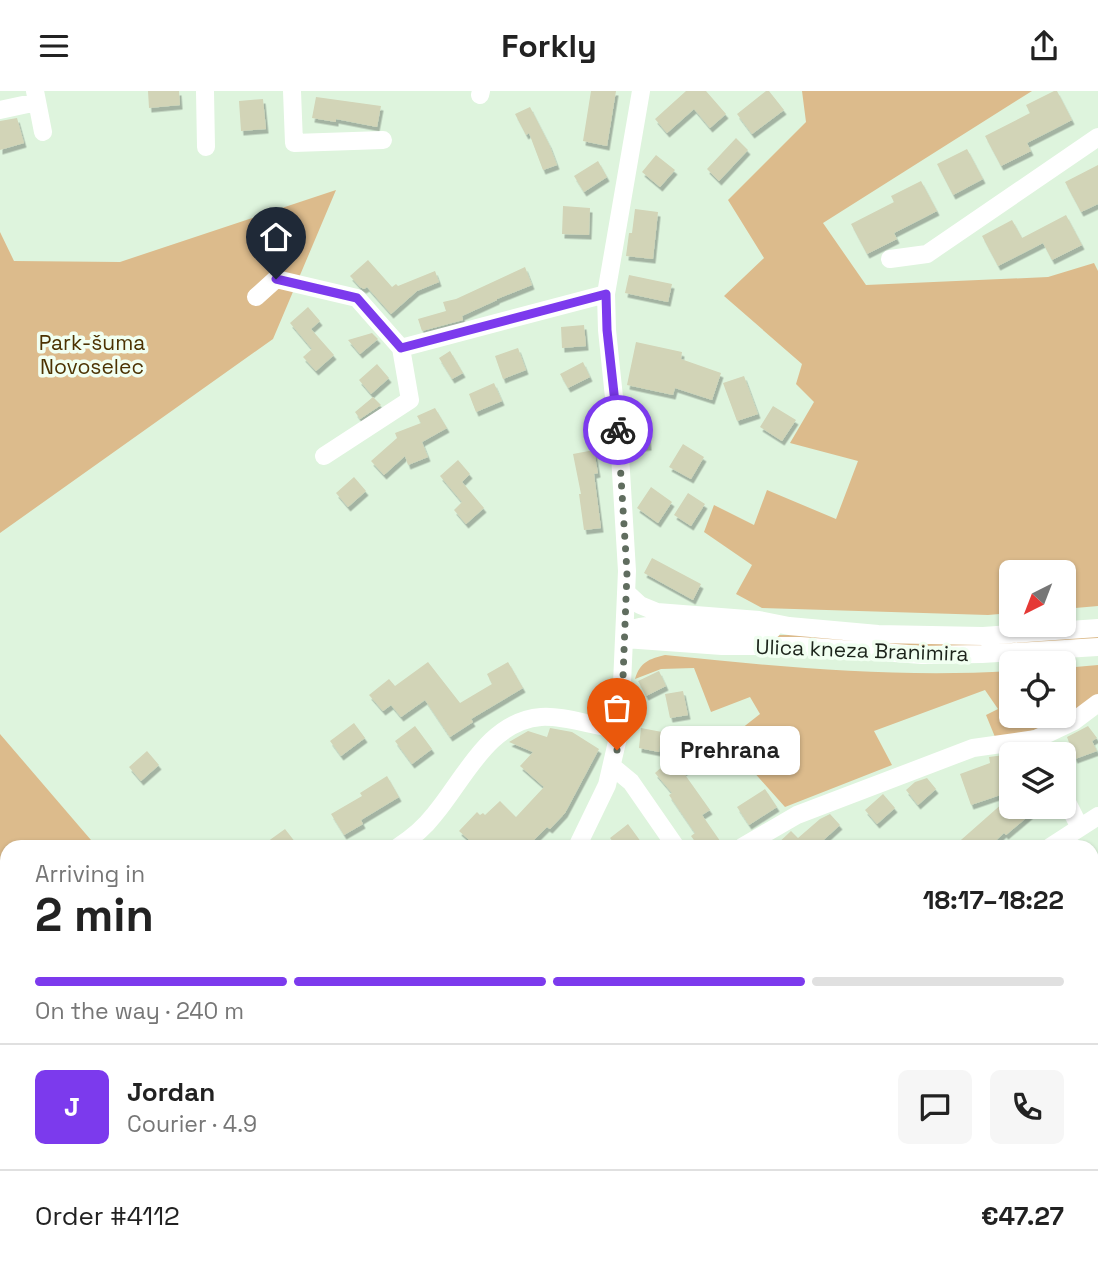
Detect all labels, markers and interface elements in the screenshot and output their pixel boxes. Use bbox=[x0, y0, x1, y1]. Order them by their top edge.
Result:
text: Forkly bbox=[501, 26, 597, 66]
icon: menu bbox=[35, 27, 73, 65]
icon: share bbox=[1025, 27, 1063, 65]
pin bbox=[246, 207, 306, 279]
icon: home bbox=[257, 218, 295, 256]
park label: Park-šuma Novoselec bbox=[39, 329, 145, 380]
courier bbox=[583, 395, 653, 465]
icon: bike bbox=[599, 411, 637, 449]
north arrow bbox=[999, 560, 1076, 637]
map controls bbox=[999, 560, 1076, 819]
street label: Ulica kneza Branimira bbox=[755, 633, 969, 667]
button: locate bbox=[999, 651, 1076, 728]
pin bbox=[587, 678, 647, 750]
icon: bag bbox=[598, 689, 636, 727]
callout: Prehrana bbox=[659, 725, 799, 775]
text: Prehrana bbox=[680, 735, 780, 765]
button: layers bbox=[999, 742, 1076, 819]
text: Arriving in bbox=[35, 859, 145, 889]
text: 18:17–18:22 bbox=[923, 883, 1064, 917]
text: 2 min bbox=[35, 886, 154, 944]
text: On the way · 240 m bbox=[35, 996, 244, 1026]
button: chat bbox=[898, 1070, 972, 1144]
button: phone bbox=[990, 1070, 1064, 1144]
text: Jordan bbox=[127, 1075, 215, 1109]
text: J bbox=[64, 1090, 80, 1124]
text: Courier · 4.9 bbox=[127, 1109, 257, 1139]
text: Order #4112 bbox=[35, 1199, 180, 1233]
text: €47.27 bbox=[981, 1199, 1064, 1233]

